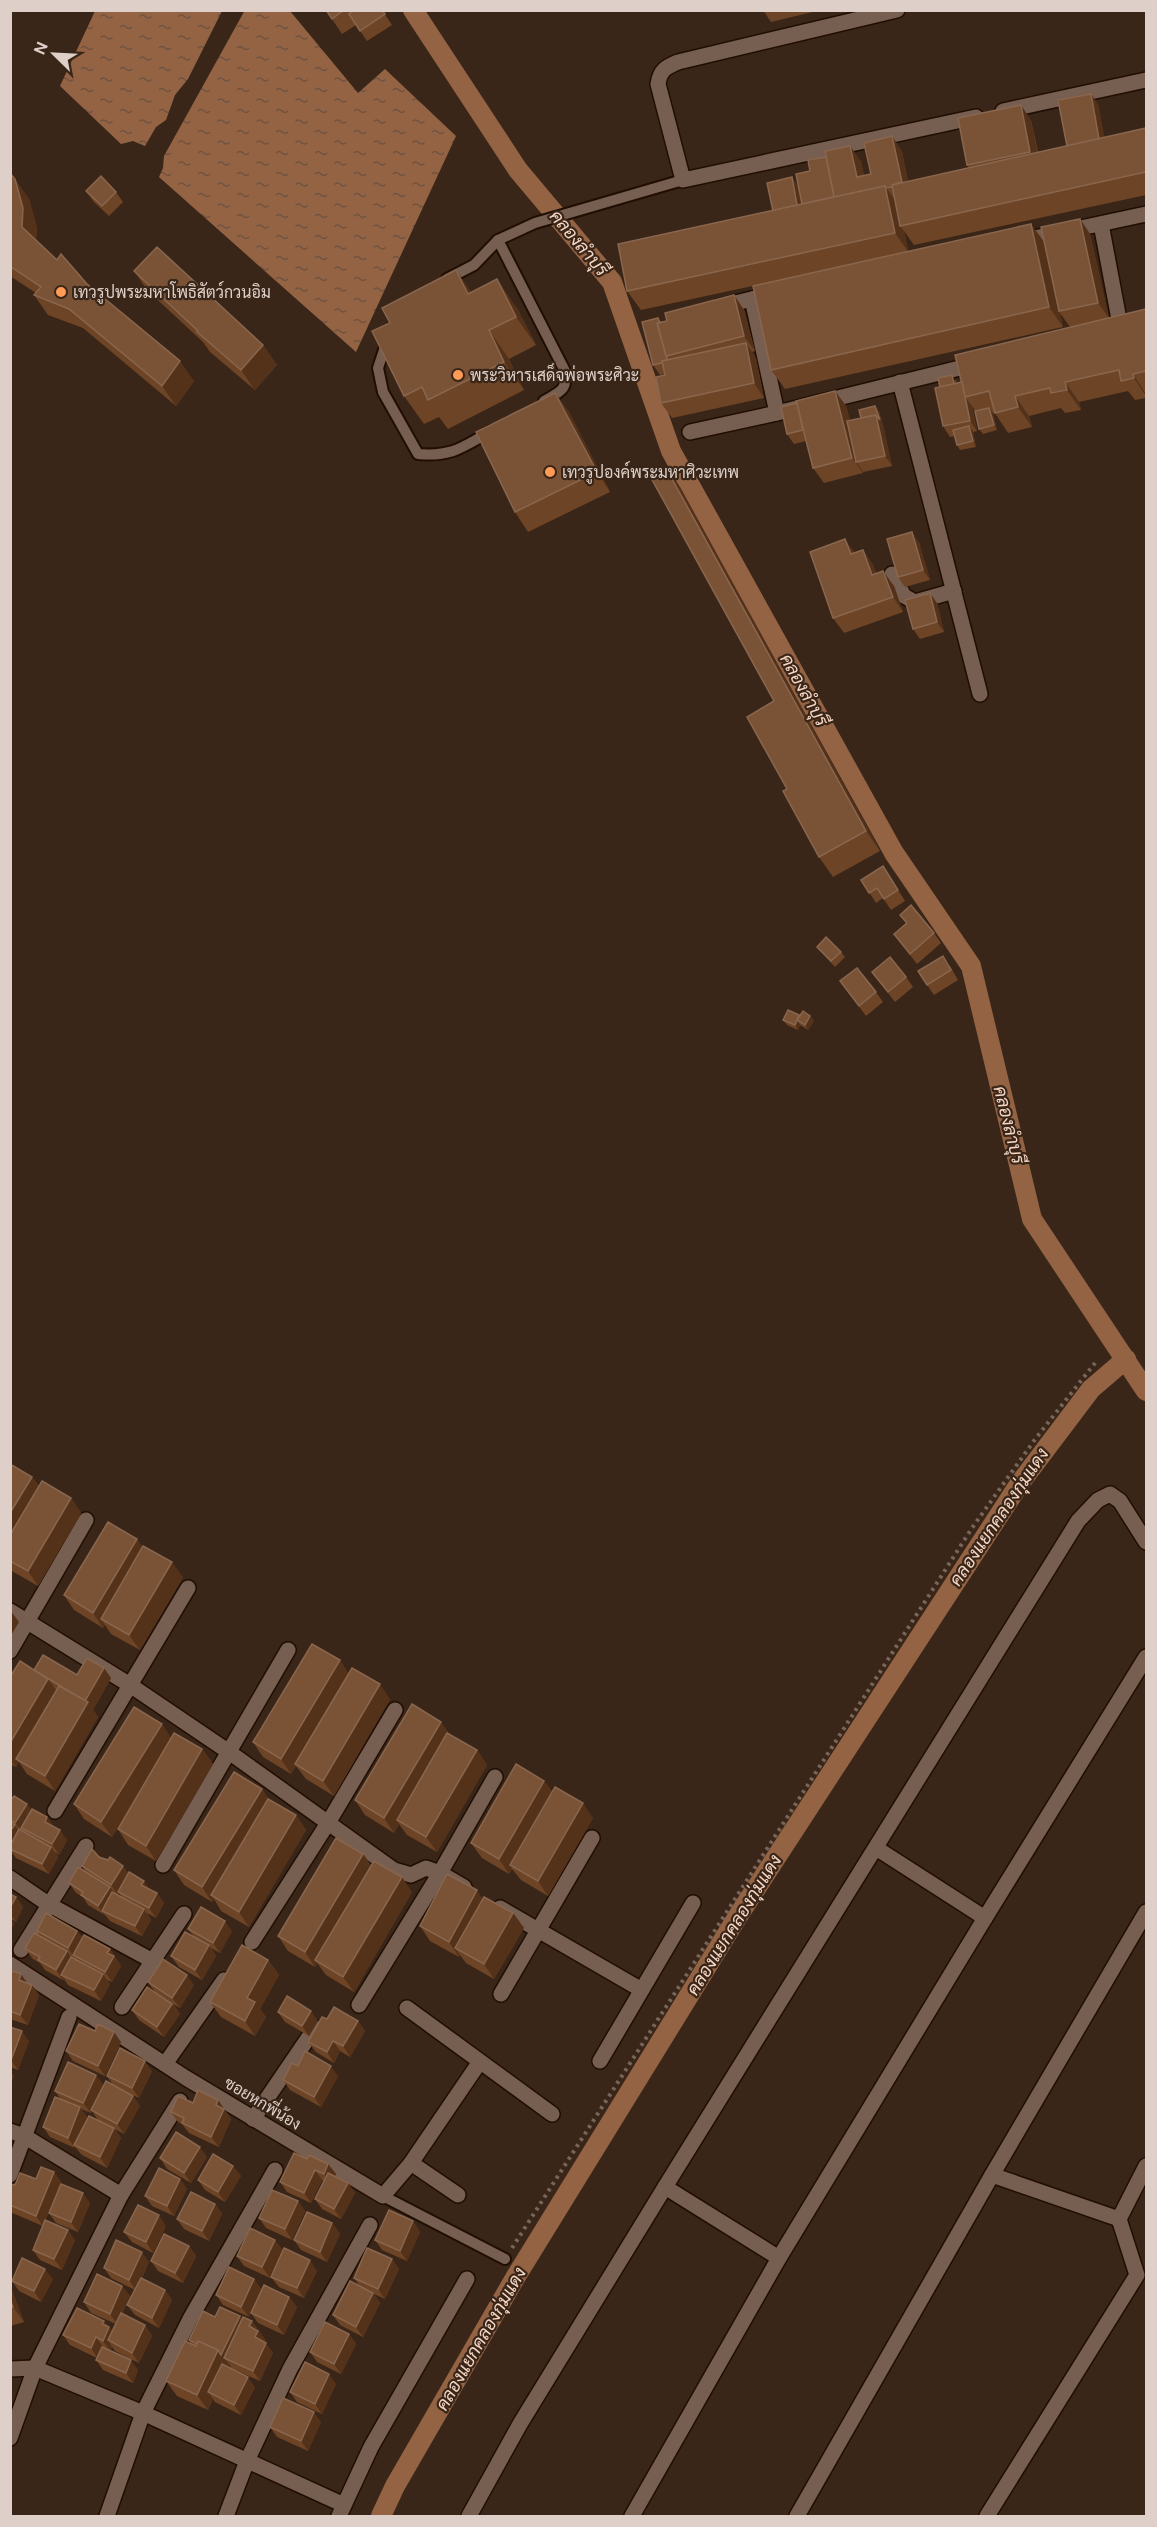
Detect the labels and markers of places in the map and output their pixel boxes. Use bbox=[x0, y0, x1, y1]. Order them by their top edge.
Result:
place label: เทวรูปพระมหาโพธิสัตว์กวนอิม bbox=[73, 280, 271, 304]
marker: เทวรูปพระมหาโพธิสัตว์กวนอิม bbox=[54, 285, 68, 299]
place label: พระวิหารเสด็จพ่อพระศิวะ bbox=[470, 362, 639, 386]
marker: พระวิหารเสด็จพ่อพระศิวะ bbox=[451, 368, 465, 382]
place label: เทวรูปองค์พระมหาศิวะเทพ bbox=[562, 460, 739, 484]
marker: เทวรูปองค์พระมหาศิวะเทพ bbox=[543, 465, 557, 479]

